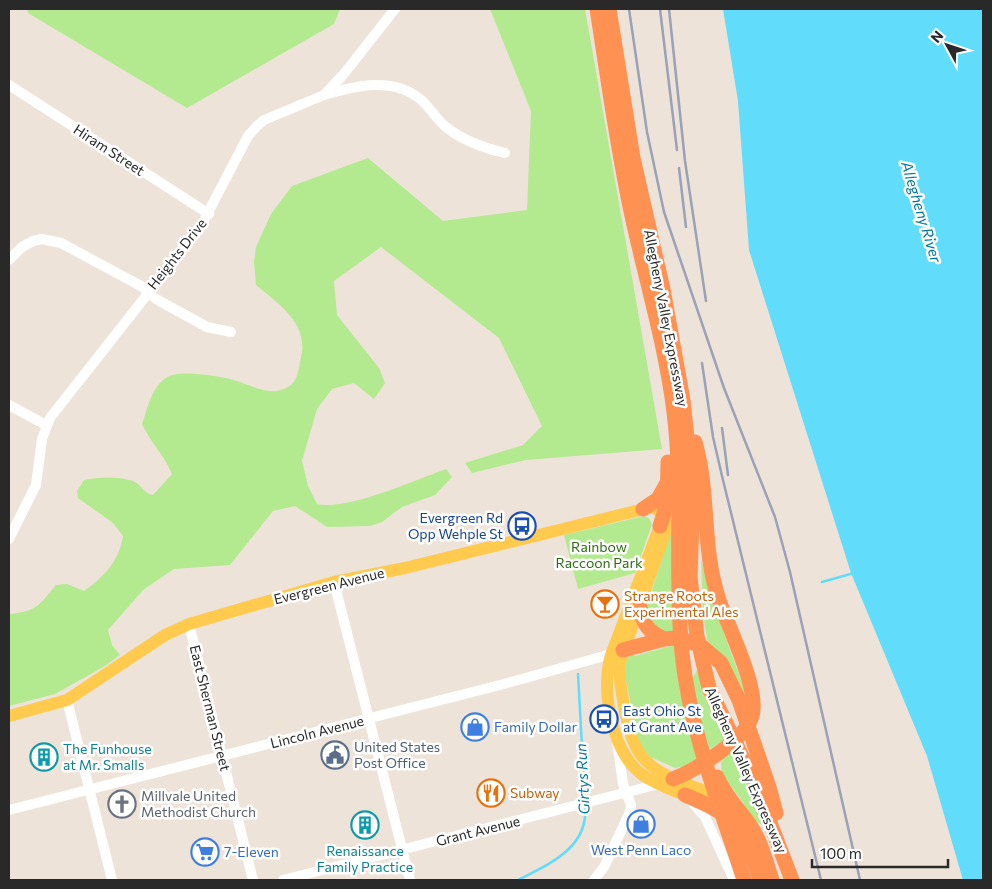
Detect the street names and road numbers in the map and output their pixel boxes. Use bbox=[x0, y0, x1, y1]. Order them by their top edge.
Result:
street label: Hiram Street bbox=[71, 120, 148, 179]
street label: Heights Drive bbox=[144, 215, 210, 293]
street label: Allegheny Valley Expressway bbox=[641, 228, 692, 408]
street label: Evergreen Avenue bbox=[272, 564, 386, 607]
street label: East Sherman Street bbox=[187, 643, 234, 773]
street label: Allegheny Valley Expressway bbox=[702, 684, 791, 856]
street label: Lincoln Avenue bbox=[268, 712, 365, 751]
street label: Grant Avenue bbox=[434, 812, 522, 849]

